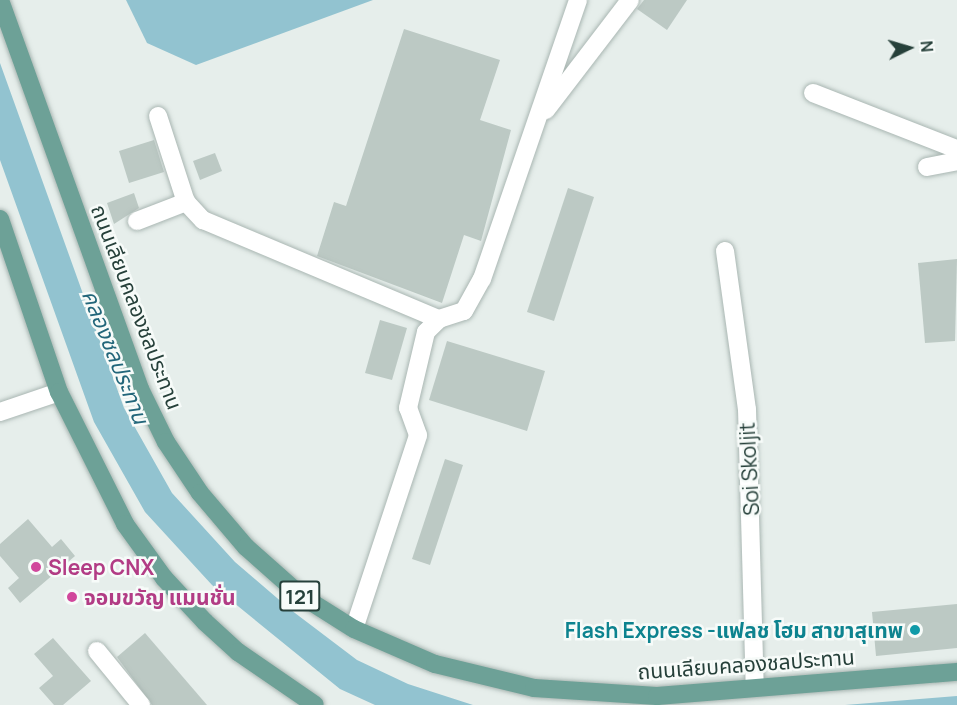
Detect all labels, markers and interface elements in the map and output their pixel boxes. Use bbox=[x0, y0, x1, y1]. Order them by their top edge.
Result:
north arrow bbox=[879, 18, 939, 78]
text: N bbox=[915, 40, 938, 53]
street label: ถนนเลียบคลองชลประทาน bbox=[86, 201, 188, 413]
water label: คลองชลประทาน bbox=[76, 286, 154, 428]
street label: Soi Skoljit bbox=[734, 422, 764, 516]
place label: Sleep CNX bbox=[48, 554, 154, 580]
marker: Sleep CNX bbox=[29, 560, 43, 574]
road number: 121 bbox=[279, 579, 321, 613]
place label: จอมขวัญ แมนชั่น bbox=[84, 584, 236, 610]
marker: จอมขวัญ แมนชั่น bbox=[65, 590, 79, 604]
place label: Flash Express -แฟลช โฮม สาขาสุเทพ bbox=[565, 617, 903, 643]
marker: Flash Express -แฟลช โฮม สาขาสุเทพ bbox=[908, 623, 922, 637]
street label: ถนนเลียบคลองชลประทาน bbox=[637, 644, 855, 684]

